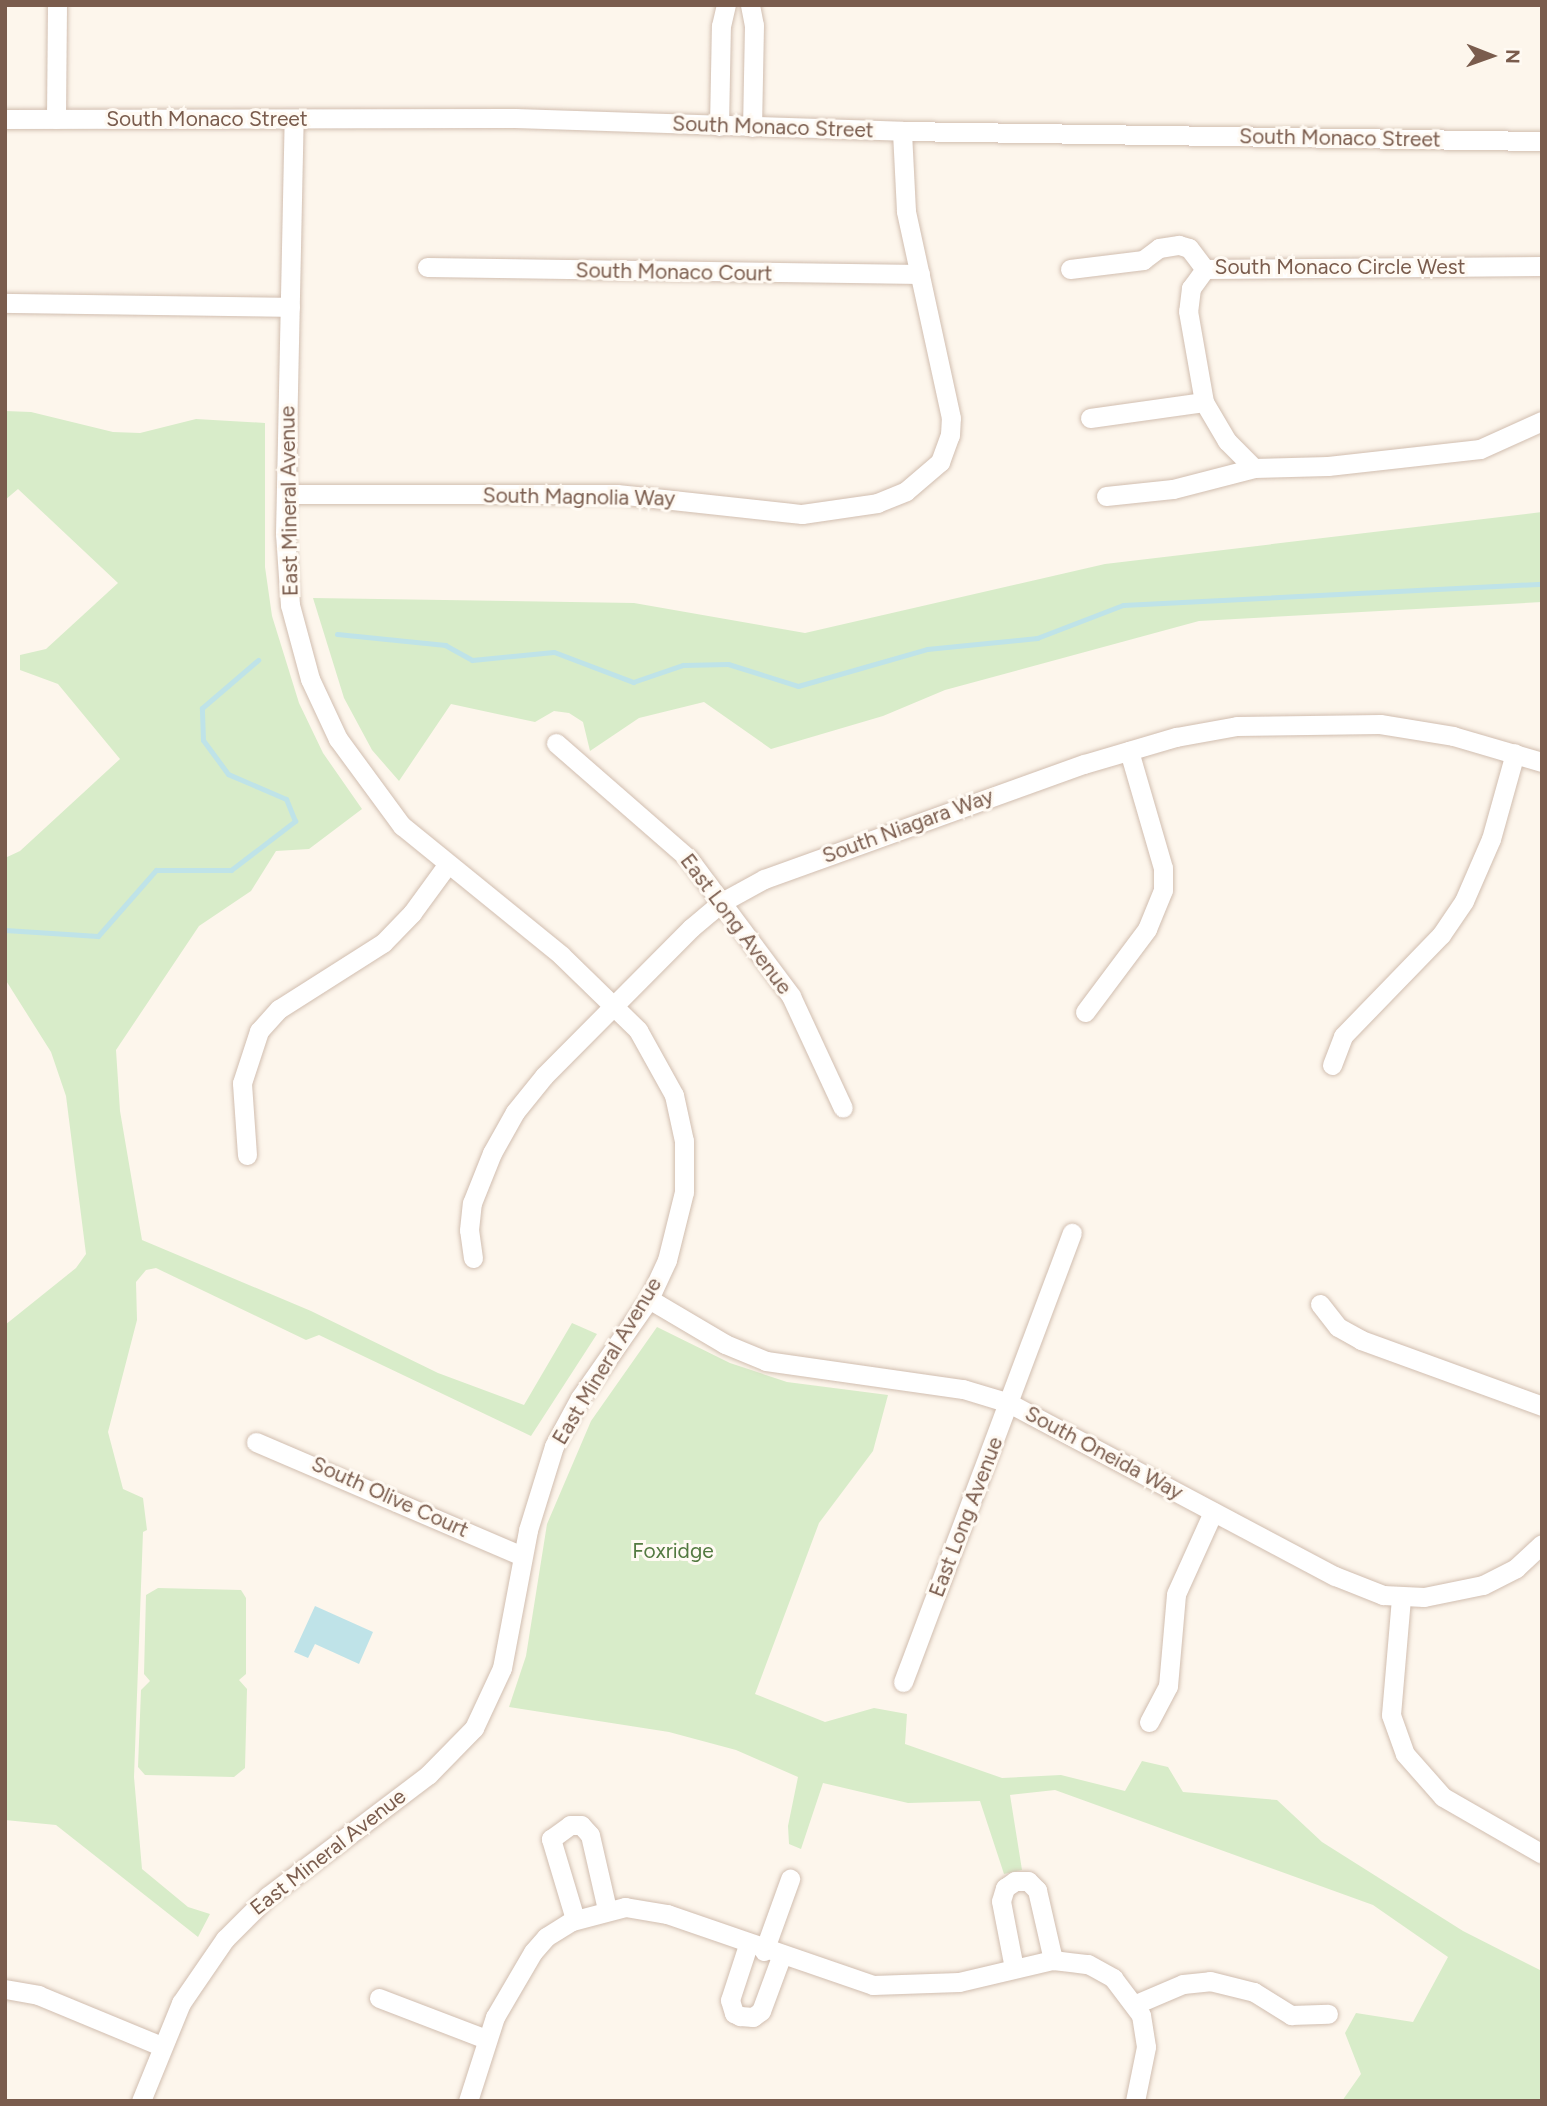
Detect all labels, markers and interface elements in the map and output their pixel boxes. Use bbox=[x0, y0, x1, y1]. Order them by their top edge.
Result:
north arrow bbox=[1456, 21, 1526, 91]
text: N bbox=[1501, 49, 1524, 64]
street label: South Monaco Street bbox=[106, 106, 308, 132]
street label: South Monaco Street bbox=[672, 111, 874, 143]
street label: South Monaco Street bbox=[1239, 124, 1441, 152]
street label: South Monaco Circle West bbox=[1215, 254, 1465, 280]
street label: South Monaco Court bbox=[575, 258, 773, 286]
street label: East Mineral Avenue bbox=[275, 406, 303, 596]
street label: South Magnolia Way bbox=[482, 483, 676, 511]
street label: South Niagara Way bbox=[819, 783, 997, 869]
street label: East Long Avenue bbox=[675, 849, 797, 999]
street label: East Mineral Avenue bbox=[547, 1273, 667, 1449]
street label: South Oneida Way bbox=[1021, 1401, 1187, 1505]
street label: East Long Avenue bbox=[924, 1433, 1008, 1601]
street label: South Olive Court bbox=[308, 1451, 472, 1543]
park label: Foxridge bbox=[632, 1538, 714, 1564]
street label: East Mineral Avenue bbox=[245, 1783, 411, 1921]

